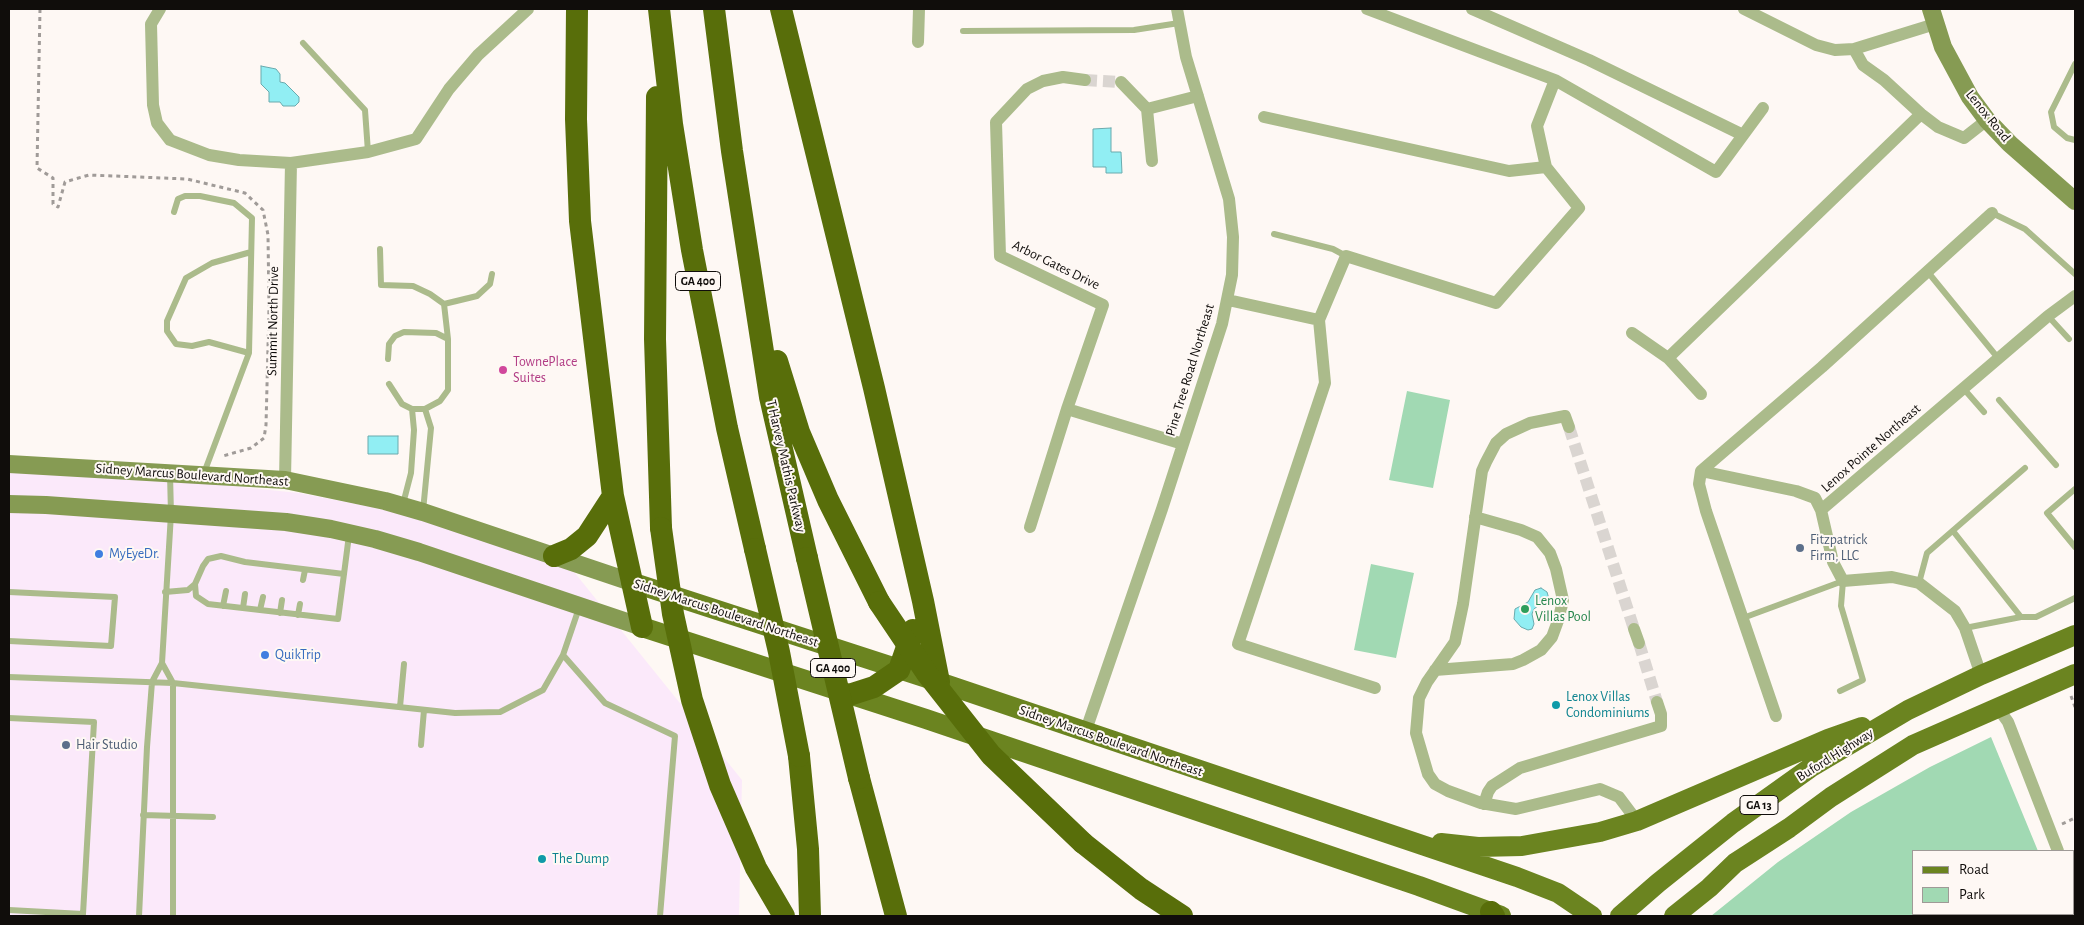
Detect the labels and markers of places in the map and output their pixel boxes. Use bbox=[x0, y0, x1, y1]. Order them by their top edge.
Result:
place label: TownePlace Suites bbox=[513, 354, 577, 387]
marker: TownePlace Suites bbox=[497, 364, 509, 376]
place label: Fitzpatrick Firm, LLC bbox=[1810, 532, 1867, 564]
marker: Fitzpatrick Firm, LLC bbox=[1794, 542, 1806, 554]
place label: MyEyeDr. bbox=[109, 546, 159, 562]
marker: MyEyeDr. bbox=[93, 548, 105, 560]
place label: Lenox Villas Pool bbox=[1535, 593, 1591, 626]
marker: Lenox Villas Pool bbox=[1519, 603, 1531, 615]
place label: QuikTrip bbox=[275, 647, 321, 663]
marker: QuikTrip bbox=[259, 649, 271, 661]
place label: Lenox Villas Condominiums bbox=[1566, 689, 1650, 722]
marker: Lenox Villas Condominiums bbox=[1550, 699, 1562, 711]
place label: Hair Studio bbox=[76, 737, 138, 753]
marker: Hair Studio bbox=[60, 739, 72, 751]
place label: The Dump bbox=[552, 851, 609, 867]
marker: The Dump bbox=[536, 853, 548, 865]

